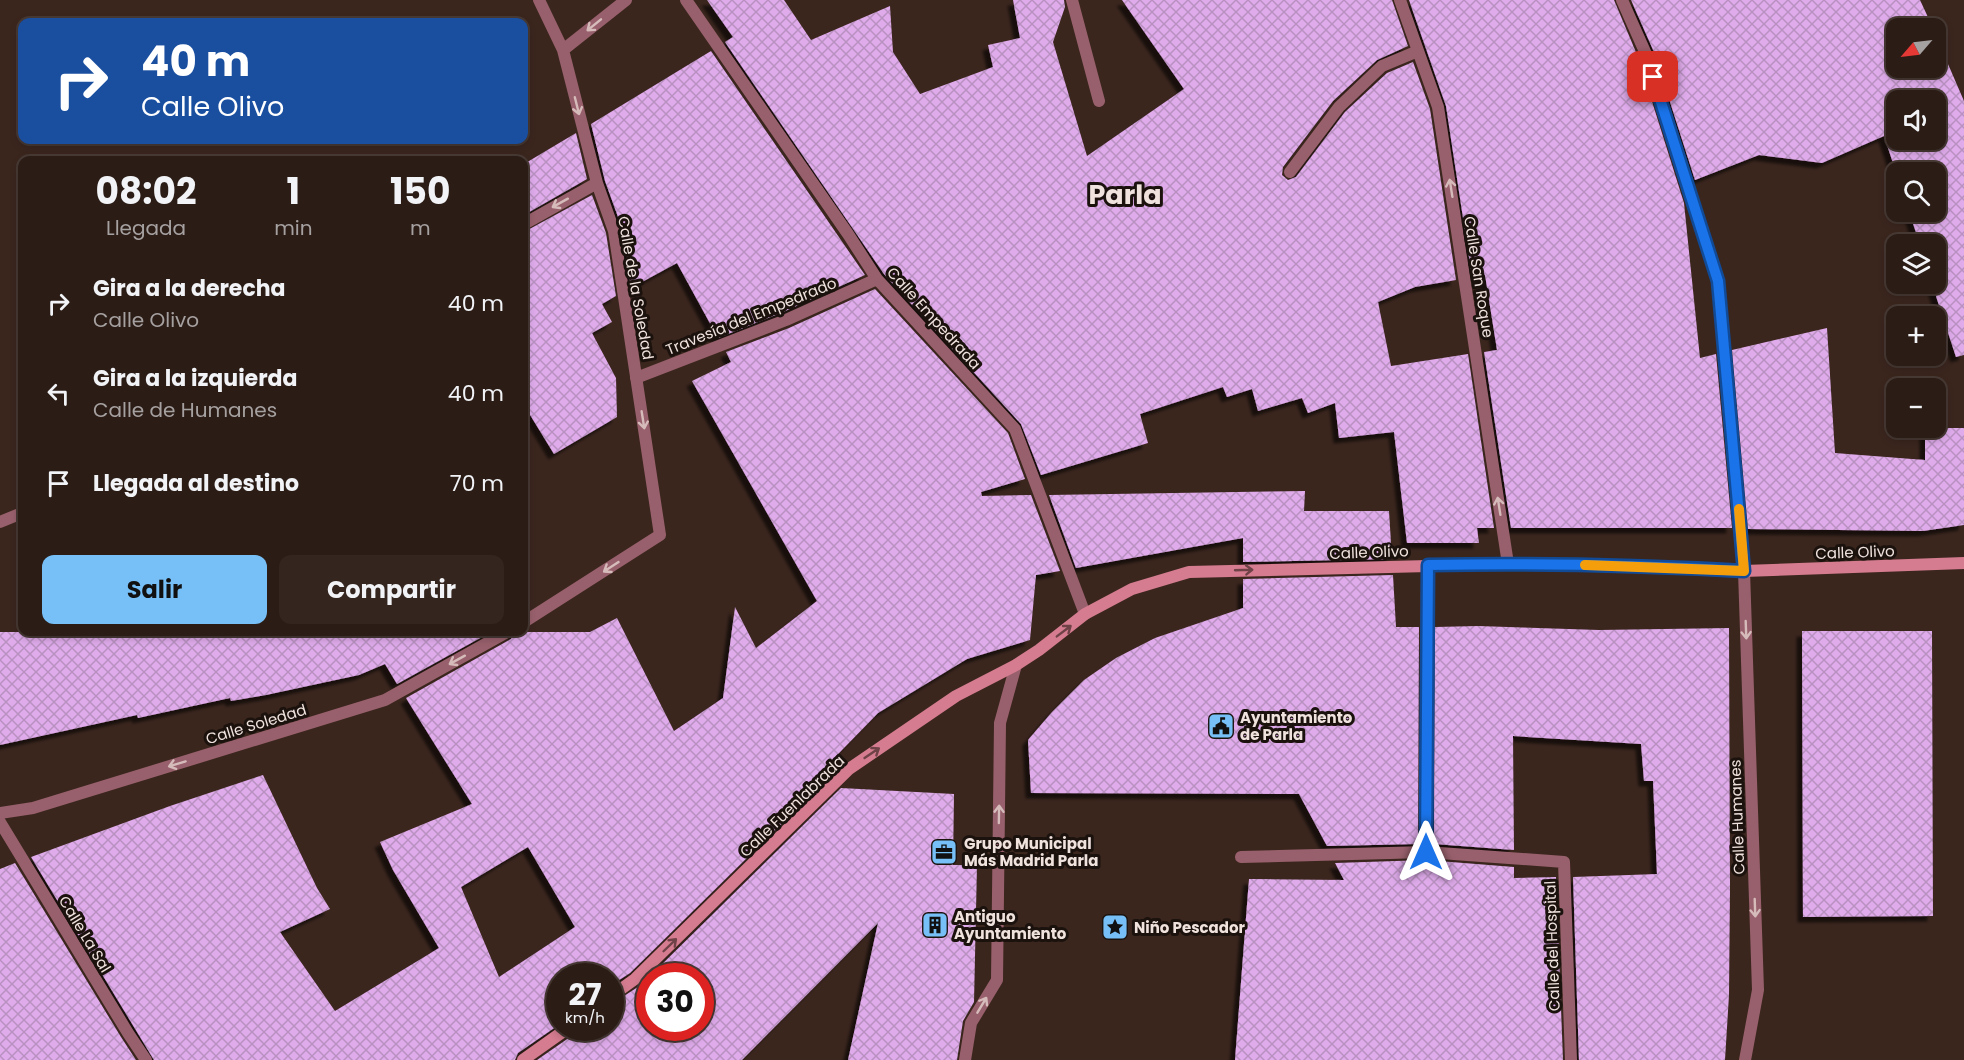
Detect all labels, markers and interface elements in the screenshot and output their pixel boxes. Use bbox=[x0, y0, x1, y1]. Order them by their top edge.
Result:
one-way arrow bbox=[586, 18, 602, 31]
north arrow bbox=[1886, 18, 1946, 78]
map controls bbox=[1886, 18, 1946, 438]
text: 40 m bbox=[141, 32, 250, 91]
icon: right bbox=[42, 42, 120, 120]
pin bbox=[1627, 51, 1678, 102]
icon: arrive bbox=[1636, 60, 1669, 93]
text: Calle Olivo bbox=[141, 88, 284, 125]
button: sound bbox=[1886, 90, 1946, 150]
one-way arrow bbox=[572, 96, 584, 115]
button: search bbox=[1886, 162, 1946, 222]
text: 08:02 bbox=[96, 166, 197, 217]
text: 1 bbox=[287, 166, 300, 217]
text: 150 bbox=[390, 166, 450, 217]
district label: Parla bbox=[1088, 176, 1162, 213]
one-way arrow bbox=[1445, 179, 1456, 199]
one-way arrow bbox=[552, 198, 570, 209]
text: Llegada bbox=[106, 214, 186, 242]
text: min bbox=[274, 214, 312, 242]
text: m bbox=[410, 214, 431, 242]
street label: Calle de la Soledad bbox=[613, 215, 659, 361]
street label: Calle San Roque bbox=[1459, 215, 1499, 339]
button: layers bbox=[1886, 234, 1946, 294]
street label: Calle Empedrada bbox=[882, 262, 986, 374]
street label: Travesía del Empedrado bbox=[662, 272, 840, 360]
text: Gira a la derecha bbox=[93, 273, 286, 304]
icon: right bbox=[42, 287, 75, 320]
text: 40 m bbox=[448, 288, 504, 319]
text: Calle Olivo bbox=[93, 306, 199, 334]
button: + bbox=[1886, 306, 1946, 366]
text: Gira a la izquierda bbox=[93, 363, 297, 394]
icon: left bbox=[42, 377, 75, 410]
text: 40 m bbox=[448, 378, 504, 409]
button: − bbox=[1886, 378, 1946, 438]
text: Calle de Humanes bbox=[93, 396, 277, 424]
one-way arrow bbox=[637, 409, 648, 429]
icon: arrive bbox=[42, 467, 75, 500]
text: Llegada al destino bbox=[93, 468, 299, 499]
text: 70 m bbox=[450, 468, 504, 499]
one-way arrow bbox=[1494, 496, 1505, 516]
street label: Calle Olivo bbox=[1329, 540, 1409, 564]
street label: Calle Olivo bbox=[1815, 540, 1895, 564]
button: Salir bbox=[42, 555, 267, 624]
button: Compartir bbox=[279, 555, 504, 624]
one-way arrow bbox=[603, 561, 620, 573]
one-way arrow bbox=[1234, 565, 1254, 576]
one-way arrow bbox=[1740, 619, 1752, 639]
one-way arrow bbox=[1055, 624, 1071, 637]
one-way arrow bbox=[448, 655, 466, 666]
street label: Calle Soledad bbox=[203, 699, 309, 749]
place label: Ayuntamiento de Parla bbox=[1240, 707, 1353, 745]
public building icon: Ayuntamiento de Parla bbox=[1206, 711, 1236, 741]
one-way arrow bbox=[864, 747, 880, 759]
street label: Calle Fuenlabrada bbox=[735, 750, 849, 862]
one-way arrow bbox=[167, 759, 186, 770]
street label: Calle Humanes bbox=[1724, 759, 1749, 875]
one-way arrow bbox=[993, 805, 1005, 825]
position arrow bbox=[1394, 820, 1458, 884]
place label: Grupo Municipal Más Madrid Parla bbox=[964, 833, 1098, 871]
office icon: Grupo Municipal Más Madrid Parla bbox=[929, 837, 959, 867]
street label: Calle del Hospital bbox=[1539, 880, 1565, 1012]
street label: Calle La Sal bbox=[54, 892, 116, 976]
one-way arrow bbox=[1749, 898, 1761, 918]
place label: Antiguo Ayuntamiento bbox=[954, 906, 1067, 944]
building icon: Antiguo Ayuntamiento bbox=[920, 910, 950, 940]
place icon: Niño Pescador bbox=[1100, 912, 1130, 942]
place label: Niño Pescador bbox=[1134, 917, 1246, 938]
one-way arrow bbox=[663, 938, 678, 952]
speed limit sign: 30 bbox=[636, 963, 714, 1041]
text: 27 bbox=[568, 973, 602, 1016]
one-way arrow bbox=[976, 997, 988, 1014]
text: km/h bbox=[565, 1007, 605, 1028]

